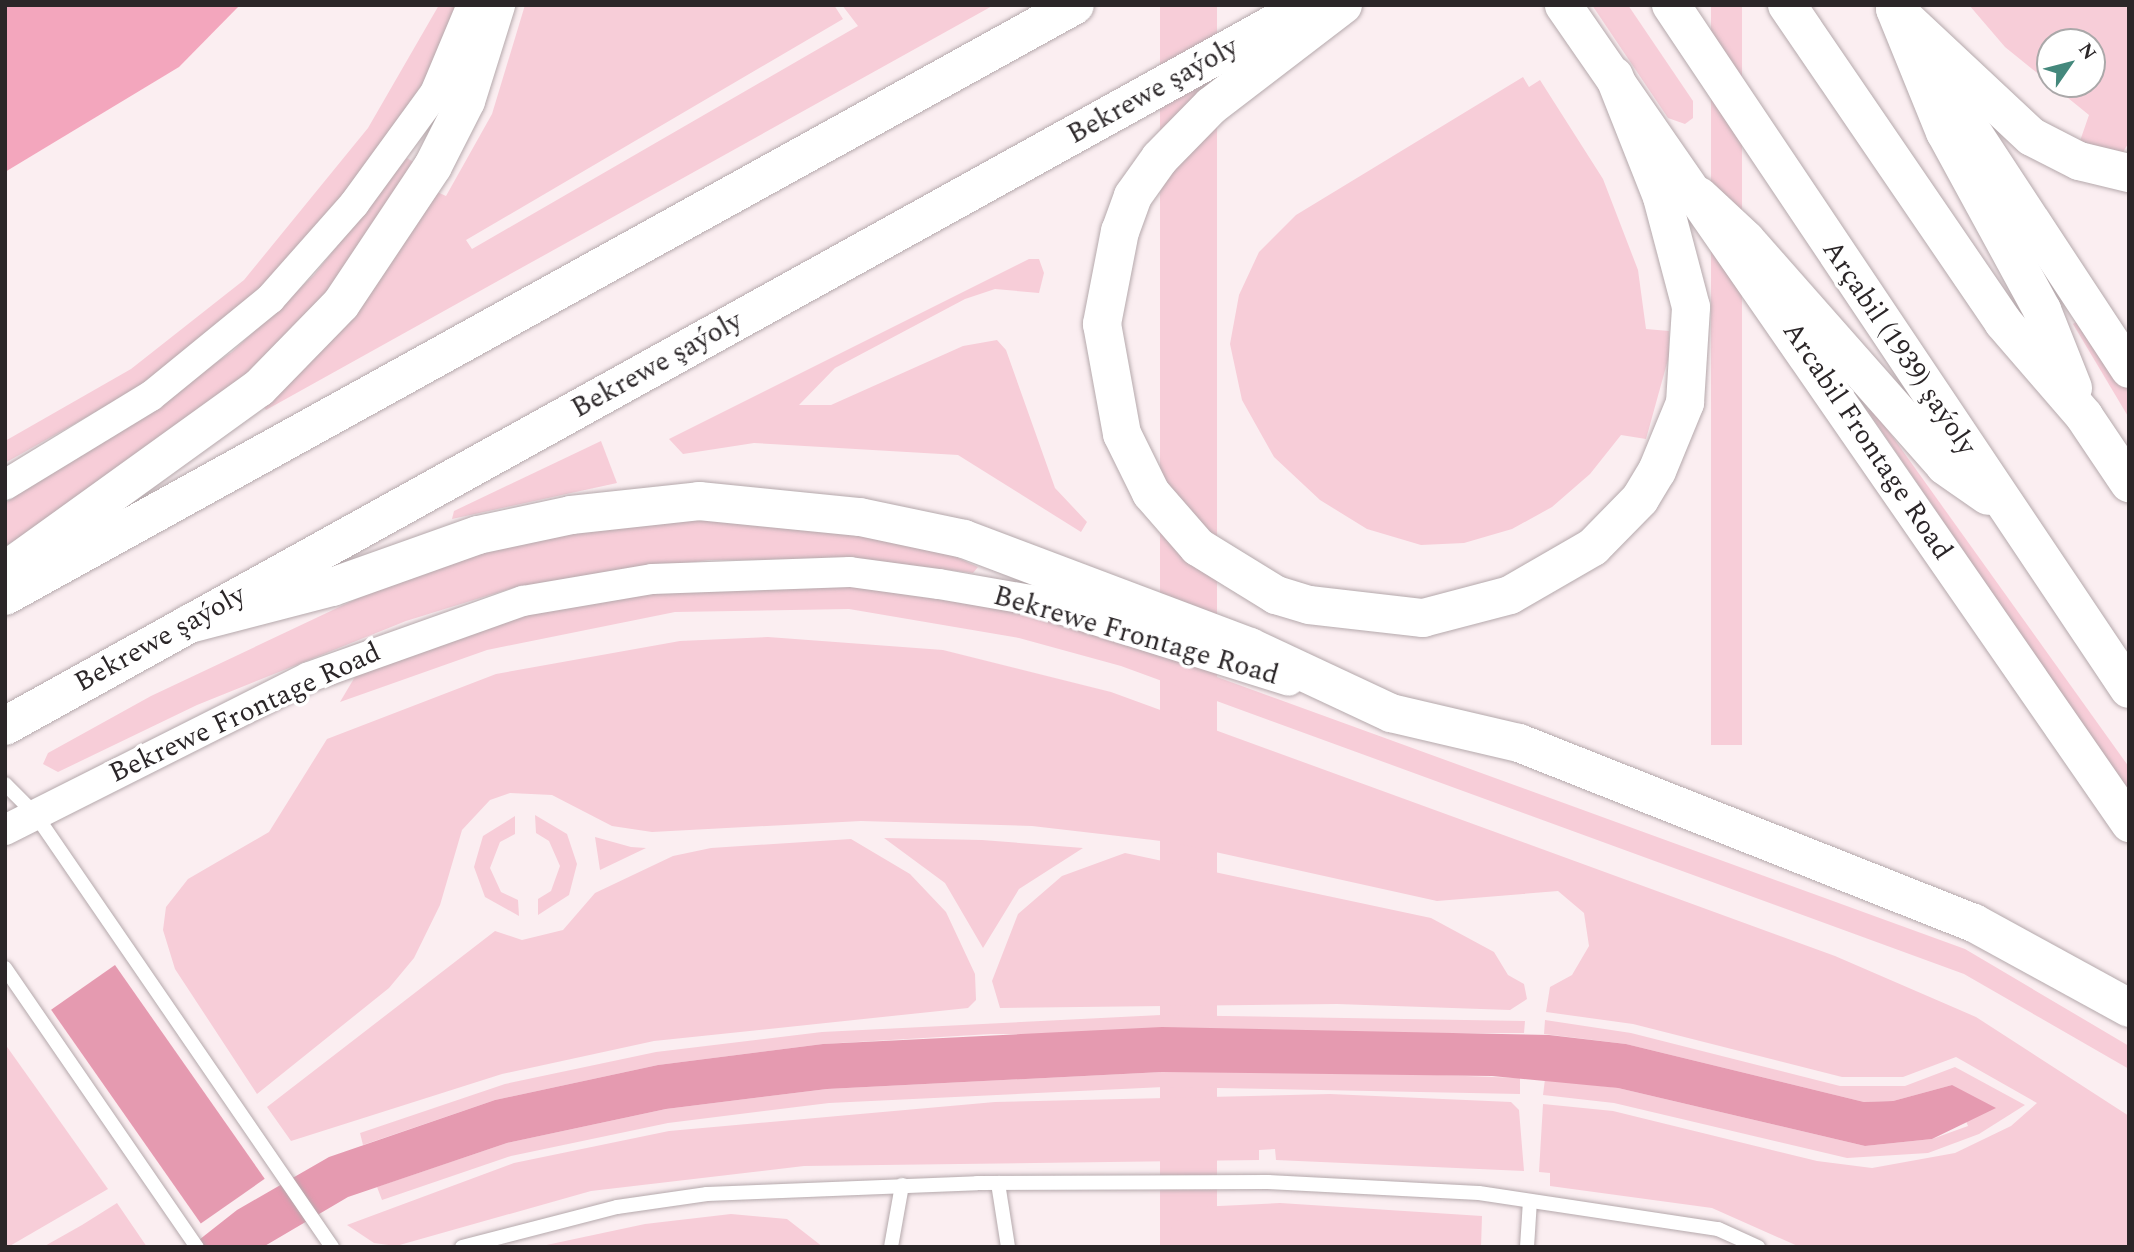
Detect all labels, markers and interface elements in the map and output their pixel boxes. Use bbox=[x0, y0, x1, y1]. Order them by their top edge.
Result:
north arrow bbox=[2036, 28, 2106, 98]
street label: Bekrewe şaýoly bbox=[1062, 30, 1244, 152]
text: N bbox=[2071, 37, 2103, 66]
street label: Arçabil (1939) şaýoly bbox=[1815, 234, 1983, 462]
street label: Bekrewe şaýoly bbox=[566, 304, 748, 426]
street label: Arcabil Frontage Road bbox=[1775, 316, 1959, 566]
street label: Bekrewe şaýoly bbox=[69, 578, 251, 700]
street label: Bekrewe Frontage Road bbox=[989, 579, 1283, 693]
street label: Bekrewe Frontage Road bbox=[104, 635, 386, 791]

